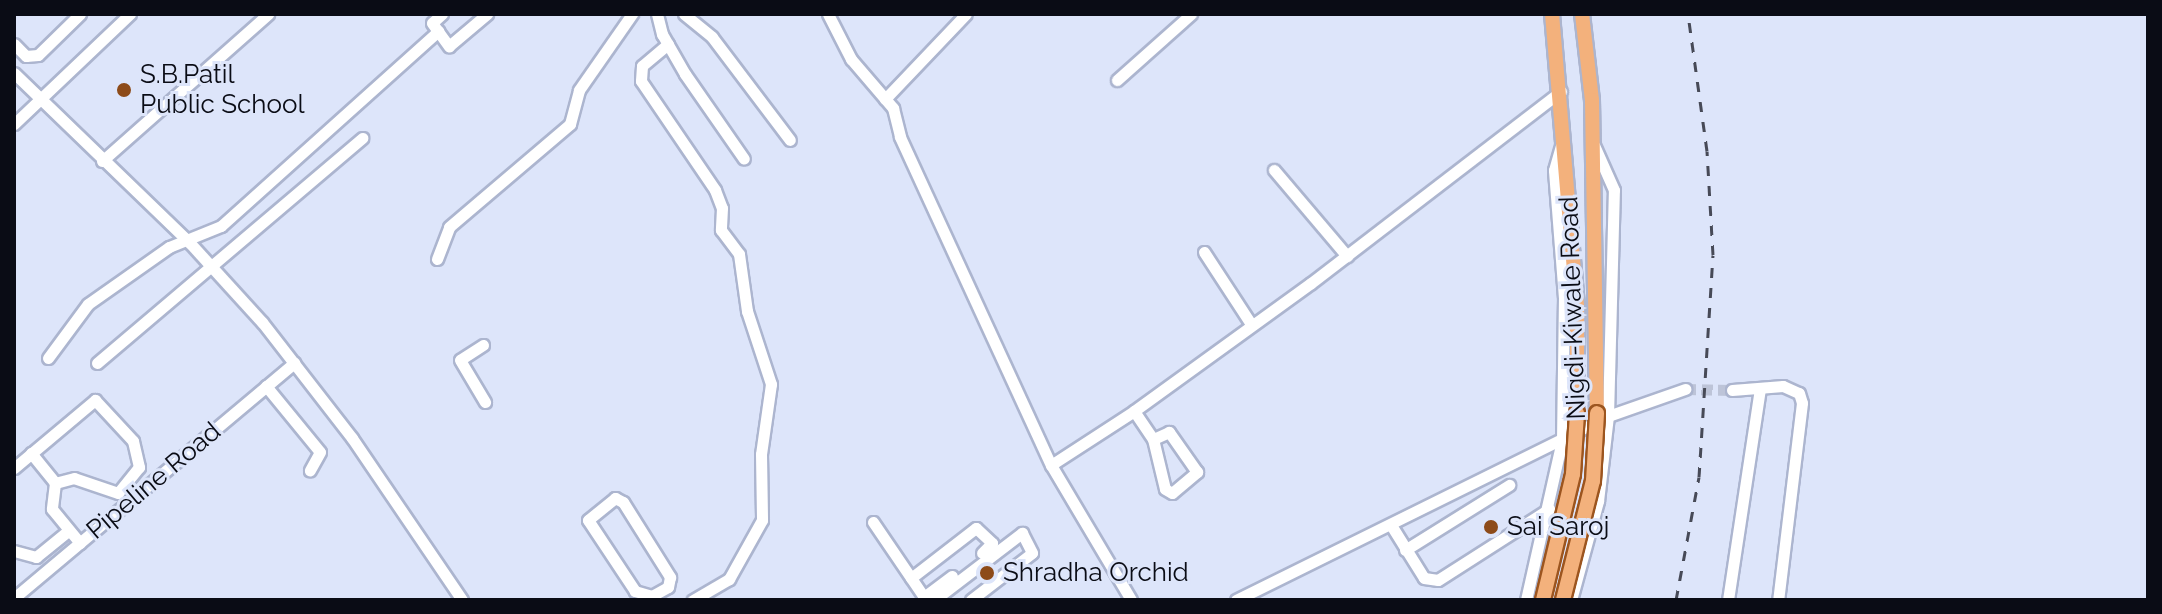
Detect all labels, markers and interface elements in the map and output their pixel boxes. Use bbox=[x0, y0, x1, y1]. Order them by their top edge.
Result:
place label: S.B.Patil Public School bbox=[140, 59, 305, 120]
marker: S.B.Patil Public School bbox=[115, 81, 133, 99]
street label: Nigdi-Kiwale Road bbox=[1554, 196, 1592, 420]
street label: Pipeline Road bbox=[81, 416, 227, 546]
place label: Sai Saroj bbox=[1507, 511, 1609, 543]
marker: Sai Saroj bbox=[1482, 518, 1500, 536]
place label: Shradha Orchid bbox=[1003, 557, 1189, 589]
marker: Shradha Orchid bbox=[978, 564, 996, 582]

